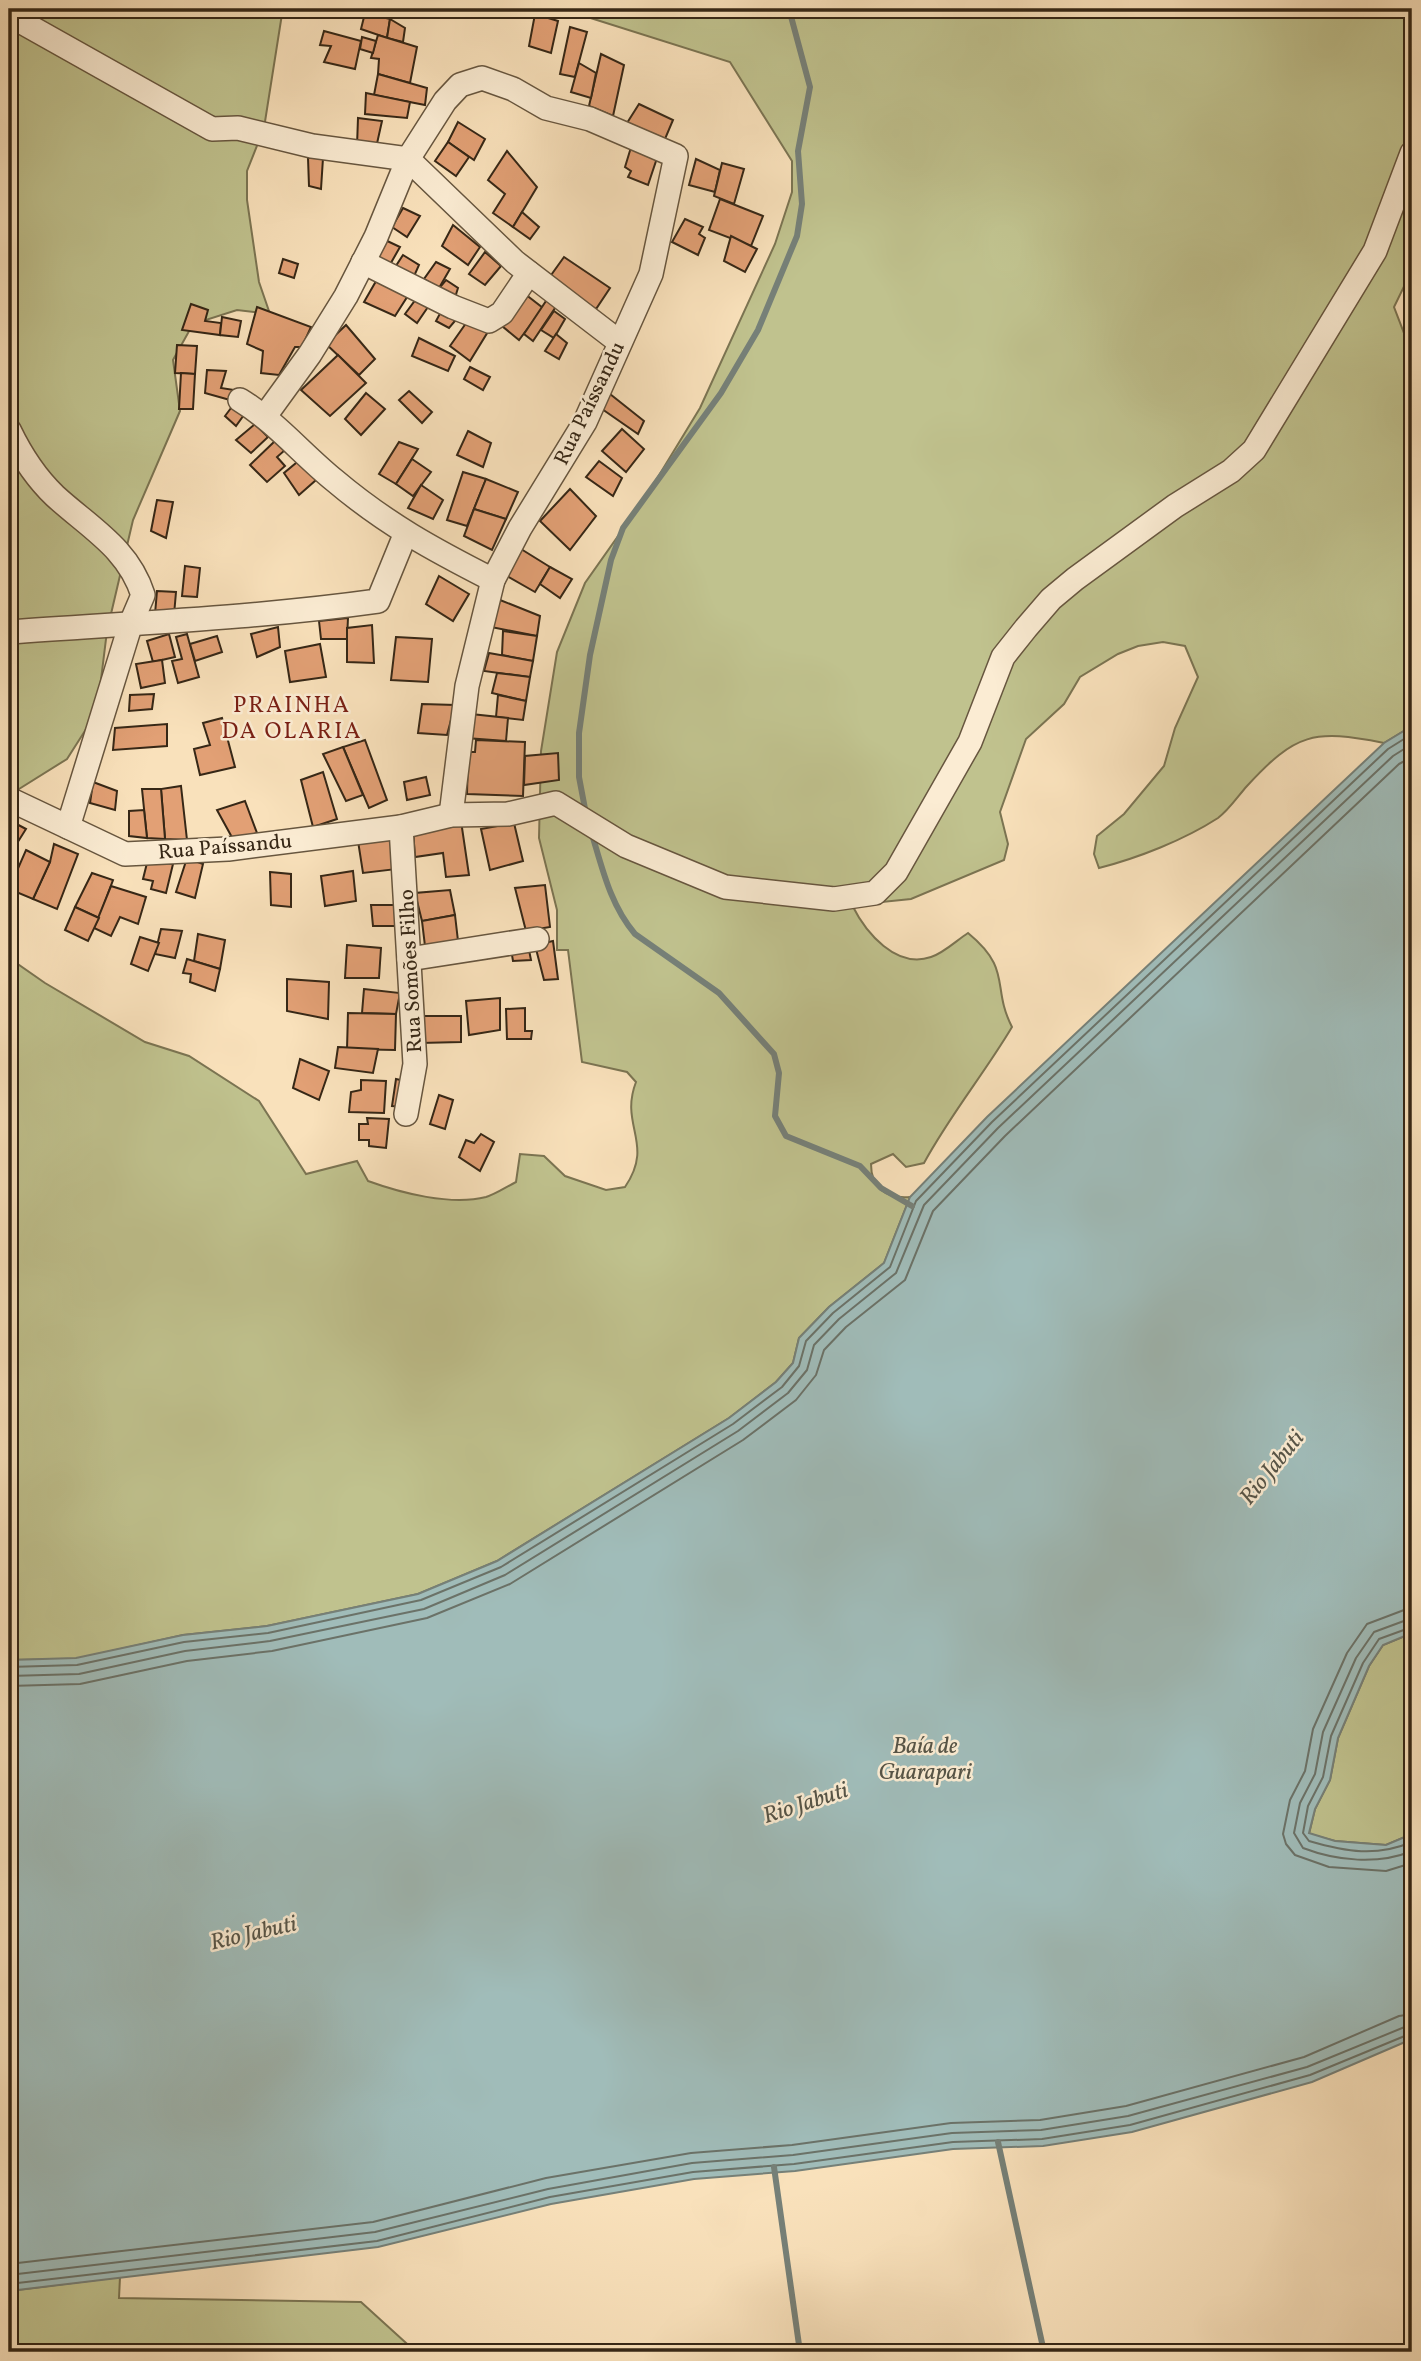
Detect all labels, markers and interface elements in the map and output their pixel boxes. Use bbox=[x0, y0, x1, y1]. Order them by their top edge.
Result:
street label: Rua Paíssandu bbox=[548, 337, 633, 470]
district label: PRAINHA DA OLARIA bbox=[221, 690, 363, 748]
street label: Rua Paíssandu bbox=[157, 827, 293, 868]
street label: Rua Somões Filho bbox=[393, 888, 430, 1054]
water label: Rio Jabuti bbox=[1233, 1424, 1313, 1512]
water label: Baía de Guarapari bbox=[878, 1731, 972, 1789]
water label: Rio Jabuti bbox=[759, 1775, 853, 1833]
water label: Rio Jabuti bbox=[207, 1908, 300, 1959]

